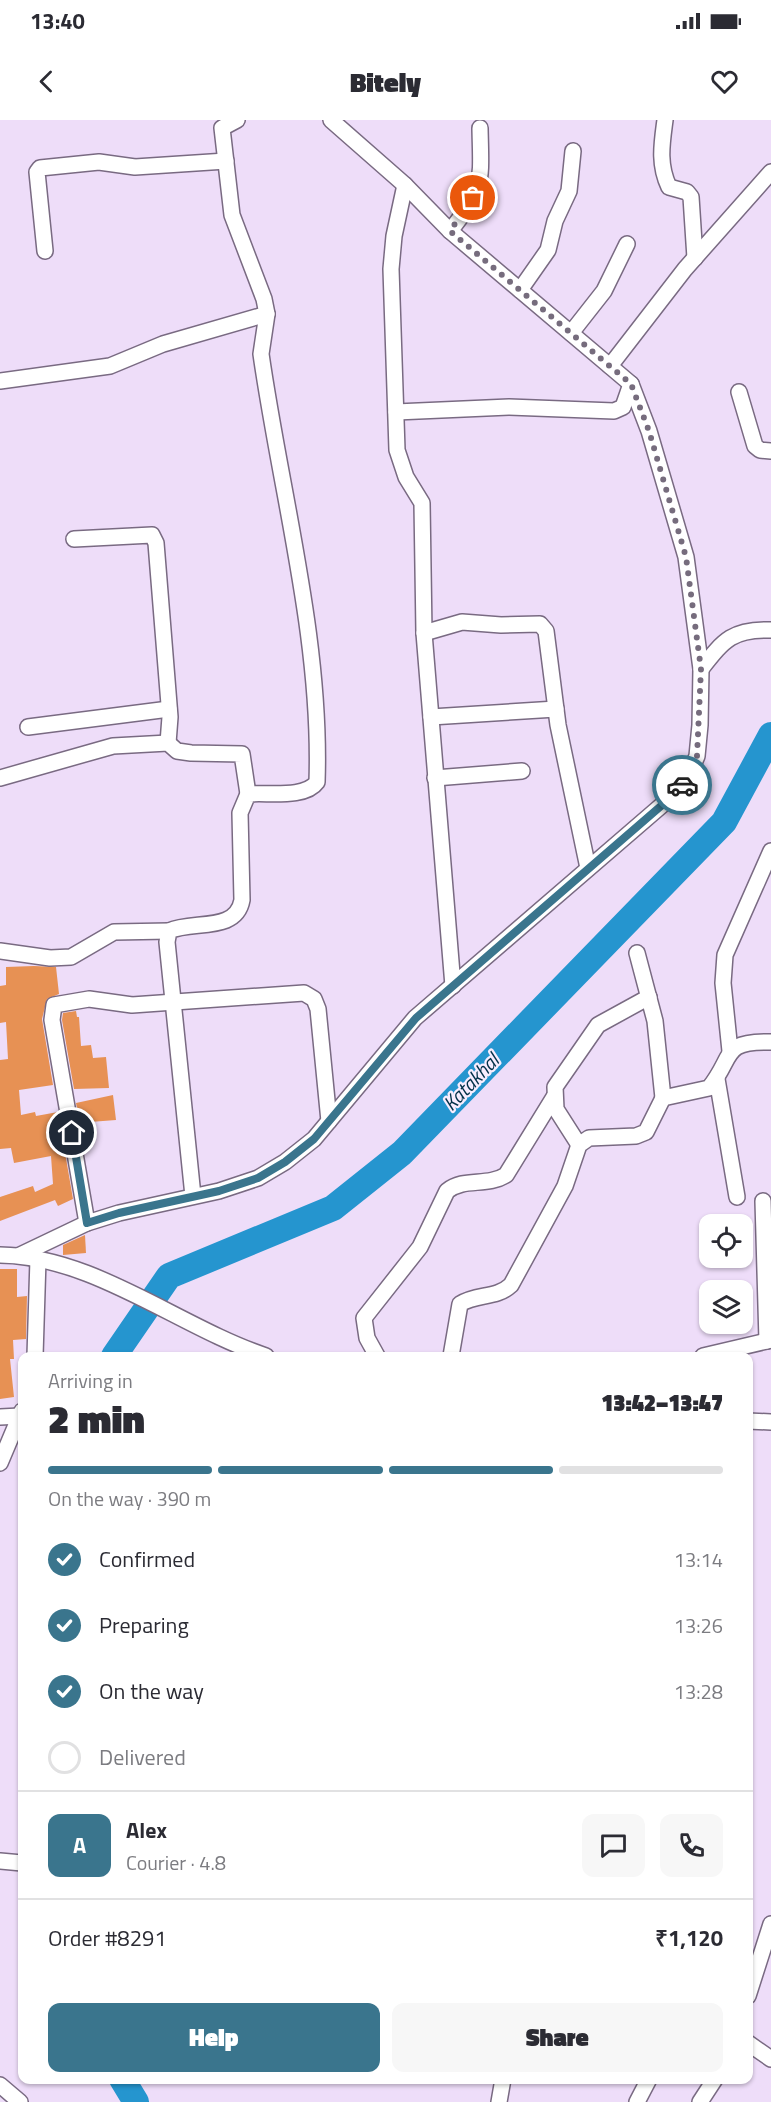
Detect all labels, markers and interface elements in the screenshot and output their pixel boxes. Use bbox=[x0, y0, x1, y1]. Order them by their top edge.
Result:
text: 13:40 bbox=[30, 4, 85, 38]
text: Bitely bbox=[350, 61, 421, 102]
icon: back bbox=[30, 65, 63, 98]
icon: heart bbox=[708, 65, 741, 98]
pin bbox=[447, 172, 498, 223]
icon: bag bbox=[456, 181, 489, 214]
courier bbox=[652, 755, 712, 815]
icon: car bbox=[666, 769, 699, 802]
water label: Katakhal bbox=[435, 1044, 508, 1117]
pin bbox=[46, 1107, 97, 1158]
icon: home bbox=[55, 1116, 88, 1149]
map controls bbox=[699, 1214, 753, 1334]
button: locate bbox=[699, 1214, 753, 1268]
button: layers bbox=[699, 1280, 753, 1334]
text: Arriving in bbox=[48, 1365, 133, 1396]
text: 13:42–13:47 bbox=[601, 1386, 723, 1420]
text: 2 min bbox=[48, 1389, 145, 1448]
text: On the way · 390 m bbox=[48, 1483, 211, 1514]
text: Confirmed bbox=[99, 1542, 195, 1576]
icon: check bbox=[48, 1543, 81, 1576]
text: 13:14 bbox=[674, 1544, 723, 1575]
text: Preparing bbox=[99, 1608, 189, 1642]
icon: check bbox=[48, 1609, 81, 1642]
text: 13:26 bbox=[674, 1610, 723, 1641]
text: On the way bbox=[99, 1674, 204, 1708]
icon: check bbox=[48, 1675, 81, 1708]
text: 13:28 bbox=[674, 1676, 723, 1707]
text: Delivered bbox=[99, 1740, 186, 1774]
text: Alex bbox=[126, 1813, 167, 1847]
button: chat bbox=[582, 1814, 645, 1877]
button: phone bbox=[660, 1814, 723, 1877]
text: A bbox=[73, 1828, 86, 1862]
text: Courier · 4.8 bbox=[126, 1847, 226, 1878]
text: Order #8291 bbox=[48, 1921, 167, 1955]
text: ₹1,120 bbox=[655, 1921, 723, 1955]
button: Help bbox=[48, 2003, 380, 2072]
button: Share bbox=[392, 2003, 723, 2072]

